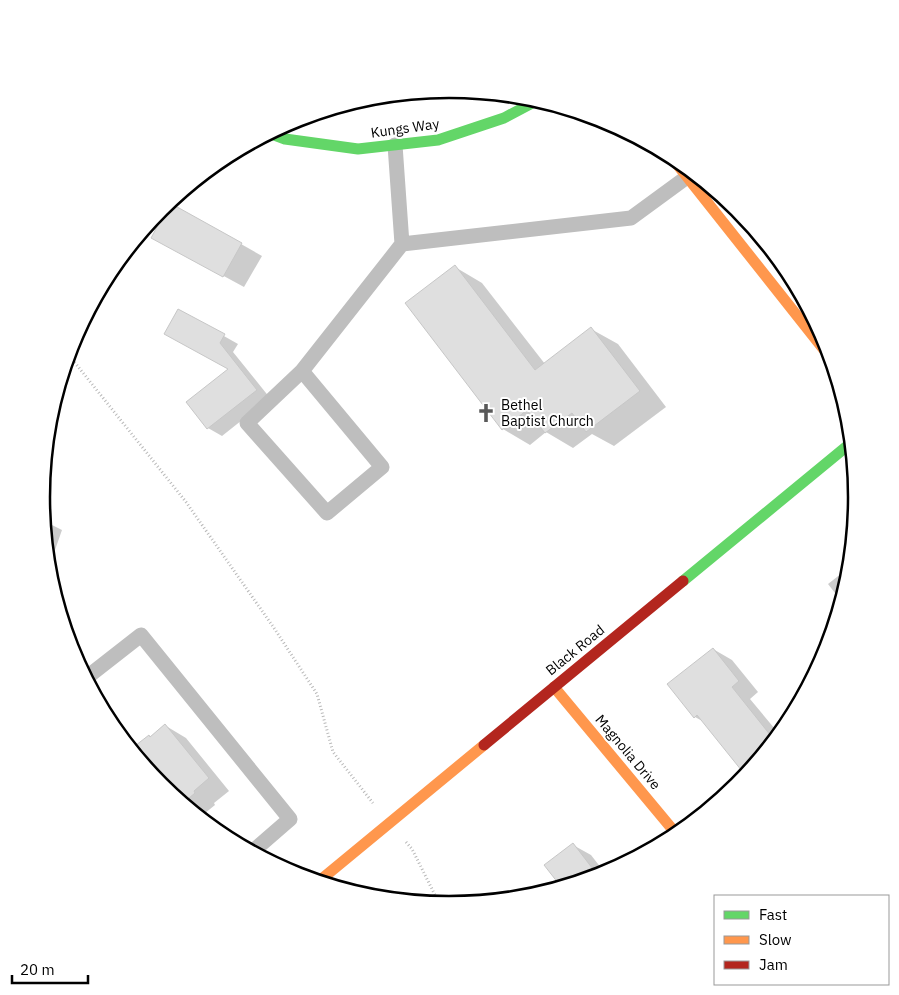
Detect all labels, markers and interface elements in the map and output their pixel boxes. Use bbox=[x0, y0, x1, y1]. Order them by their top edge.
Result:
street label: Kungs Way bbox=[370, 114, 440, 142]
place label: Bethel Baptist Church bbox=[501, 396, 594, 430]
church icon: Bethel Baptist Church bbox=[475, 402, 497, 424]
street label: Black Road bbox=[542, 621, 608, 679]
street label: Magnolia Drive bbox=[591, 711, 665, 793]
legend bbox=[714, 895, 889, 985]
text: Fast bbox=[759, 905, 787, 924]
text: Slow bbox=[759, 930, 792, 949]
scale bar bbox=[12, 952, 89, 984]
text: Jam bbox=[759, 955, 788, 974]
text: 20 m bbox=[20, 960, 55, 979]

